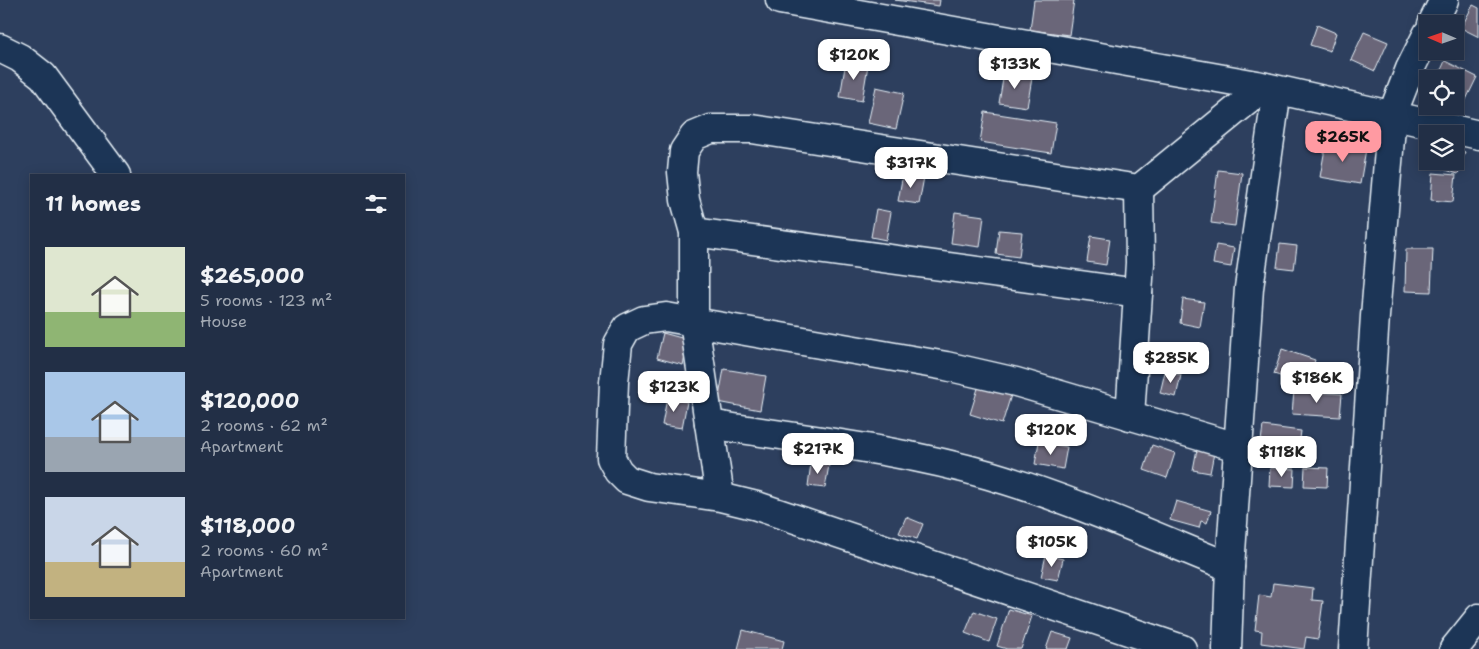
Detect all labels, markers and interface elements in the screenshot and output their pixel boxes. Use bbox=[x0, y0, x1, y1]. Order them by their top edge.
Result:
north arrow bbox=[1419, 15, 1464, 60]
map controls bbox=[1419, 15, 1464, 170]
pin: $120K bbox=[819, 38, 889, 81]
text: $120K bbox=[829, 44, 879, 65]
pin: $133K bbox=[980, 48, 1050, 90]
text: $133K bbox=[990, 53, 1040, 74]
button: locate bbox=[1419, 70, 1464, 115]
pin: $265K bbox=[1308, 120, 1378, 163]
button: layers bbox=[1419, 125, 1464, 170]
text: $265K bbox=[1316, 126, 1370, 147]
pin: $317K bbox=[876, 146, 946, 189]
text: $317K bbox=[886, 152, 936, 173]
text: 11 homes bbox=[45, 190, 141, 218]
icon: filters bbox=[362, 190, 390, 218]
text: $265,000 bbox=[200, 262, 304, 290]
icon: home bbox=[85, 267, 145, 327]
text: 5 rooms · 123 m² bbox=[200, 290, 332, 311]
text: House bbox=[200, 311, 247, 332]
pin: $285K bbox=[1136, 342, 1206, 384]
text: $285K bbox=[1144, 347, 1198, 368]
pin: $186K bbox=[1282, 362, 1352, 404]
text: $186K bbox=[1292, 367, 1342, 388]
pin: $123K bbox=[639, 370, 709, 413]
text: $123K bbox=[649, 376, 699, 397]
text: $120,000 bbox=[200, 387, 299, 415]
icon: home bbox=[85, 392, 145, 452]
pin: $120K bbox=[1016, 414, 1086, 456]
text: 2 rooms · 62 m² bbox=[200, 415, 328, 436]
text: $120K bbox=[1026, 419, 1076, 440]
pin: $217K bbox=[783, 432, 853, 475]
text: Apartment bbox=[200, 436, 283, 457]
pin: $118K bbox=[1247, 436, 1317, 478]
text: $217K bbox=[793, 438, 843, 459]
text: $118K bbox=[1259, 441, 1305, 462]
text: $118,000 bbox=[200, 512, 295, 540]
icon: home bbox=[85, 517, 145, 577]
pin: $105K bbox=[1017, 526, 1087, 568]
text: $105K bbox=[1027, 531, 1077, 552]
text: 2 rooms · 60 m² bbox=[200, 540, 328, 561]
text: Apartment bbox=[200, 561, 283, 582]

